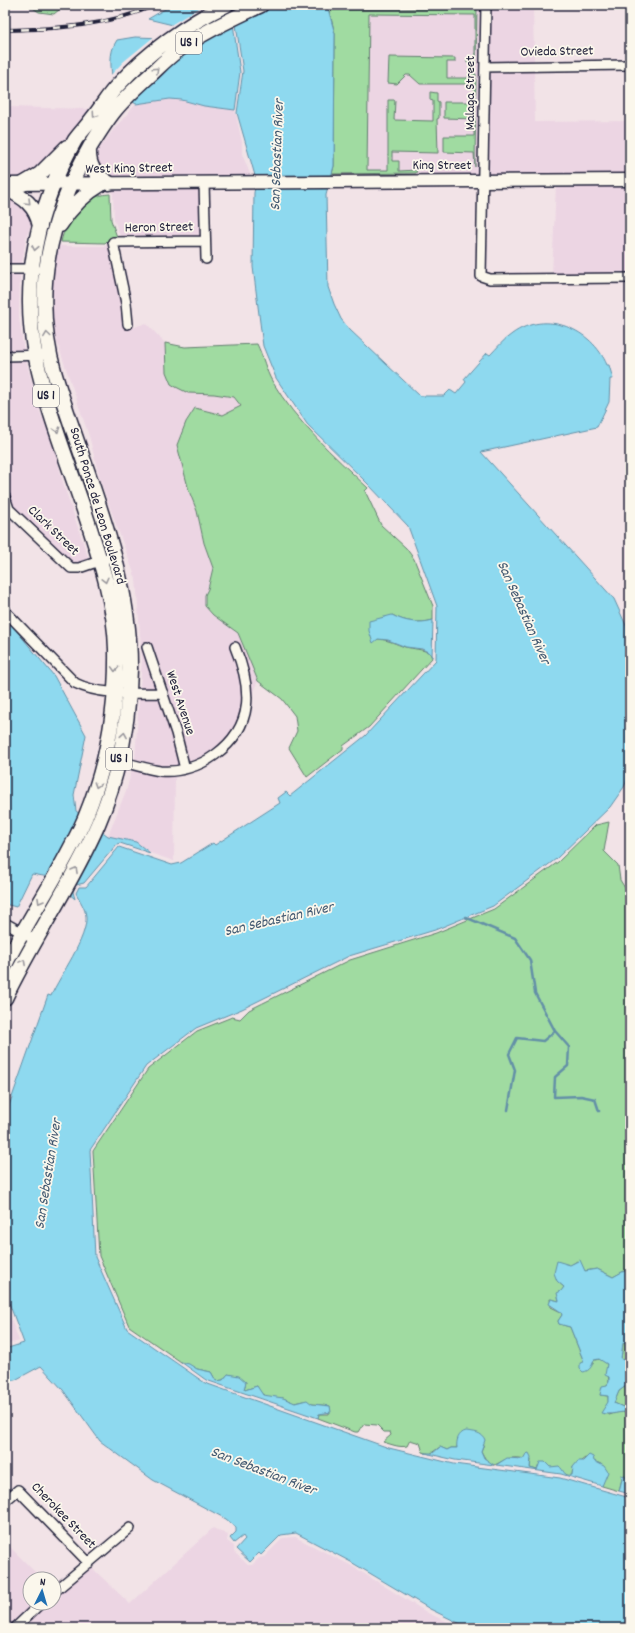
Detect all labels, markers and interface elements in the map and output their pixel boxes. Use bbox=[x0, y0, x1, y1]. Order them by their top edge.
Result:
road number: US 1 bbox=[176, 32, 202, 54]
street label: Ovieda Street bbox=[520, 41, 594, 63]
street label: Malaga Street bbox=[461, 56, 481, 130]
one-way arrow bbox=[151, 68, 158, 75]
water label: San Sebastian River bbox=[265, 98, 291, 211]
one-way arrow bbox=[92, 111, 100, 118]
street label: King Street bbox=[413, 156, 471, 176]
street label: West King Street bbox=[85, 158, 173, 180]
one-way arrow bbox=[23, 197, 31, 205]
street label: Heron Street bbox=[125, 217, 193, 239]
one-way arrow bbox=[31, 245, 39, 251]
one-way arrow bbox=[43, 332, 52, 338]
road number: US 1 bbox=[33, 385, 59, 407]
street label: South Ponce de Leon Boulevard bbox=[64, 425, 130, 587]
one-way arrow bbox=[53, 426, 61, 433]
street label: Clark Street bbox=[23, 501, 83, 561]
water label: San Sebastian River bbox=[490, 558, 556, 670]
one-way arrow bbox=[100, 577, 109, 584]
one-way arrow bbox=[111, 666, 119, 672]
street label: West Avenue bbox=[160, 668, 200, 738]
one-way arrow bbox=[119, 732, 128, 738]
road number: US 1 bbox=[106, 748, 132, 770]
one-way arrow bbox=[93, 781, 101, 788]
one-way arrow bbox=[70, 867, 77, 874]
water label: San Sebastian River bbox=[222, 896, 337, 943]
one-way arrow bbox=[37, 897, 44, 904]
one-way arrow bbox=[19, 958, 26, 966]
water label: San Sebastian River bbox=[29, 1116, 69, 1231]
water label: San Sebastian River bbox=[207, 1442, 320, 1503]
street label: Cherokee Street bbox=[26, 1478, 100, 1554]
north arrow bbox=[22, 1571, 62, 1611]
text: N bbox=[39, 1575, 47, 1591]

